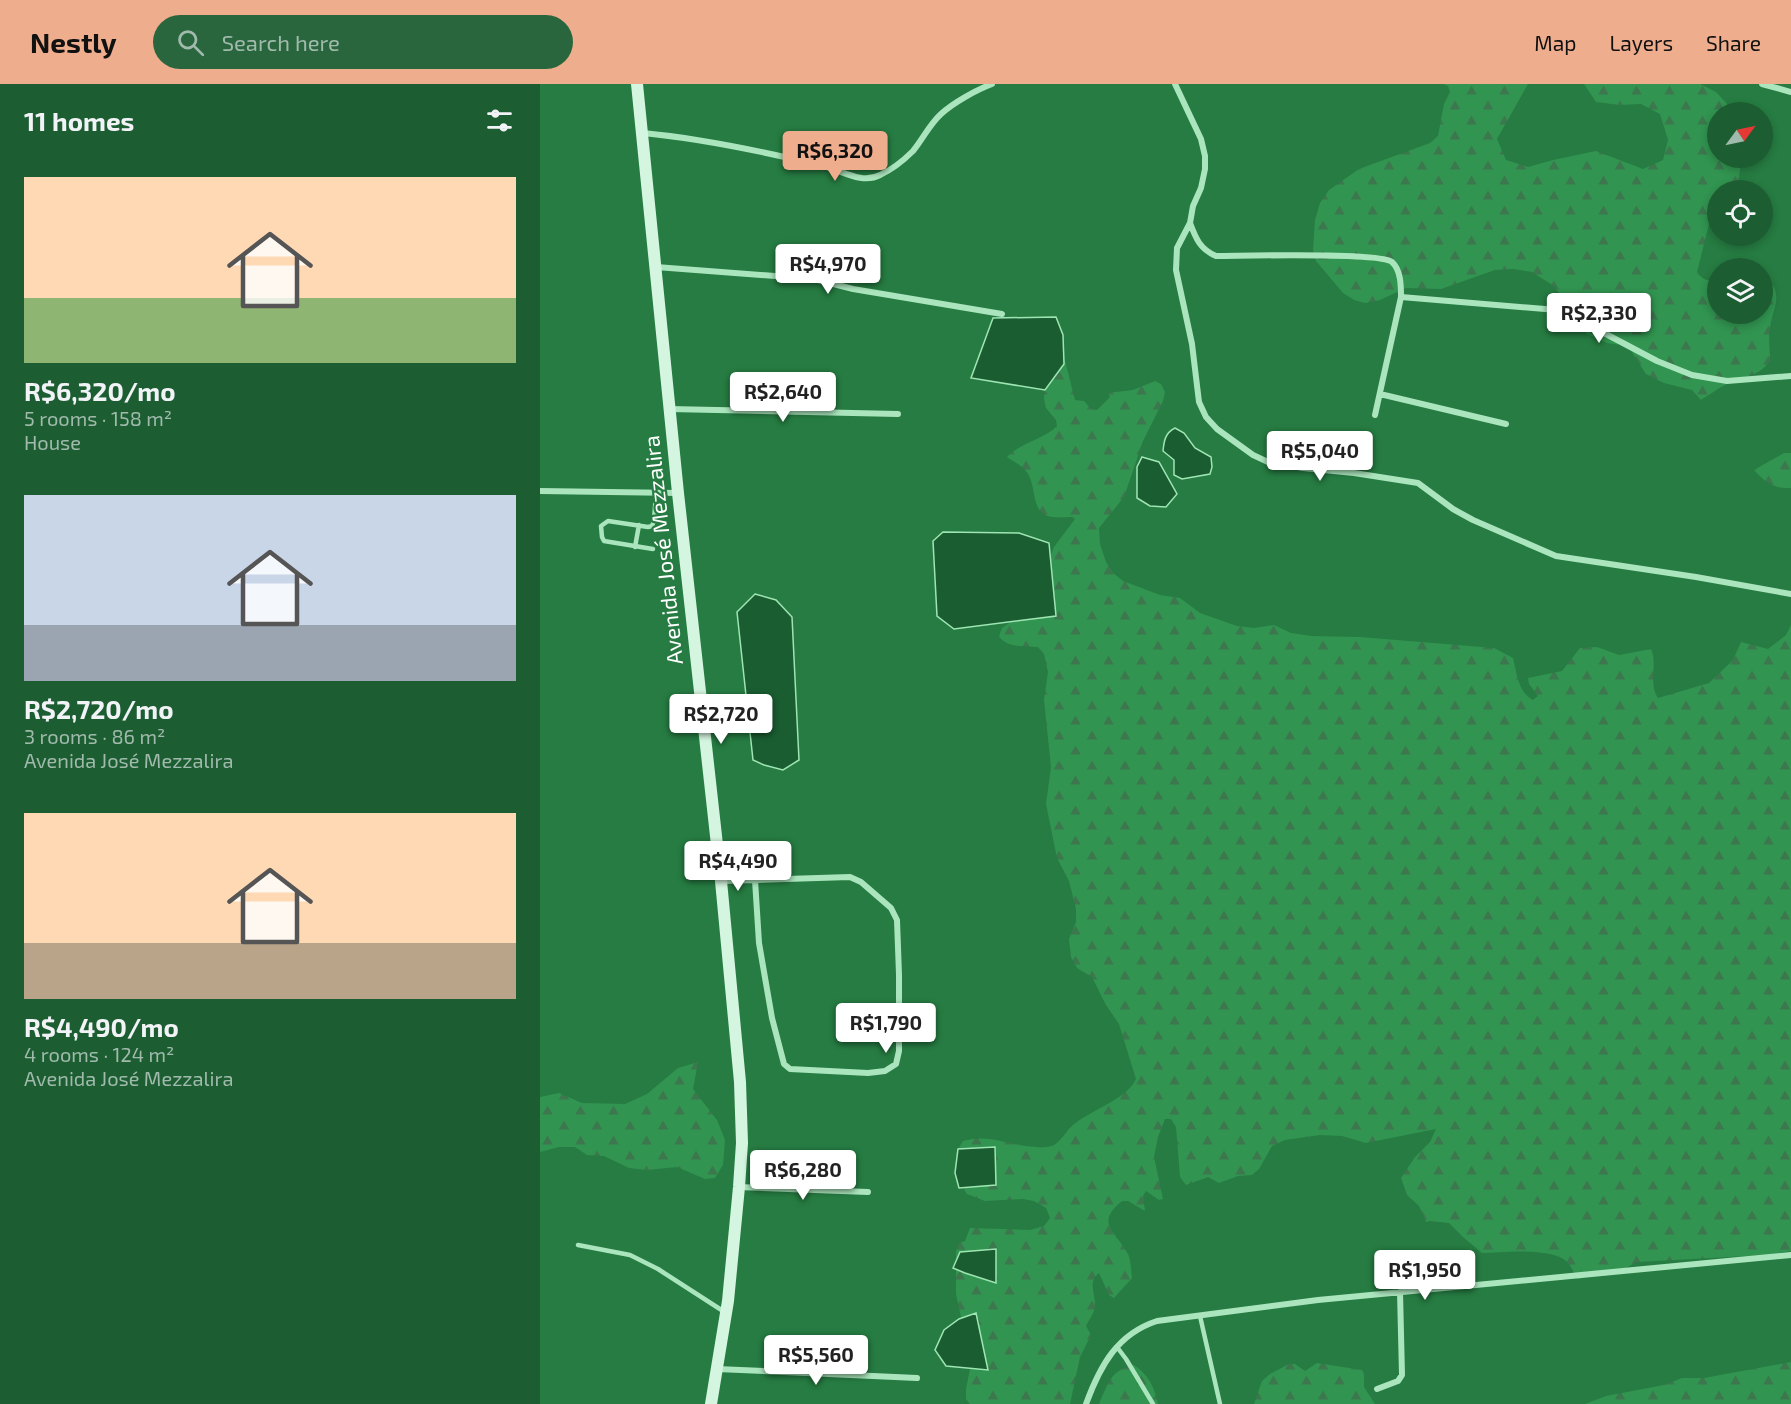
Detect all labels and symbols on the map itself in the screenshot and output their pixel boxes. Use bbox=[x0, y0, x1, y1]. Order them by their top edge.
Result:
north arrow bbox=[1707, 102, 1773, 168]
pin: R$6,320 bbox=[780, 131, 890, 182]
pin: R$4,970 bbox=[773, 244, 883, 295]
pin: R$2,330 bbox=[1544, 293, 1654, 344]
pin: R$2,640 bbox=[728, 372, 838, 423]
pin: R$5,040 bbox=[1265, 431, 1375, 482]
street label: Avenida José Mezzalira bbox=[637, 434, 687, 666]
pin: R$2,720 bbox=[666, 694, 776, 745]
pin: R$4,490 bbox=[683, 841, 793, 892]
pin: R$1,790 bbox=[831, 1003, 941, 1054]
pin: R$6,280 bbox=[748, 1150, 858, 1201]
pin: R$1,950 bbox=[1370, 1250, 1480, 1301]
pin: R$5,560 bbox=[761, 1335, 871, 1386]

